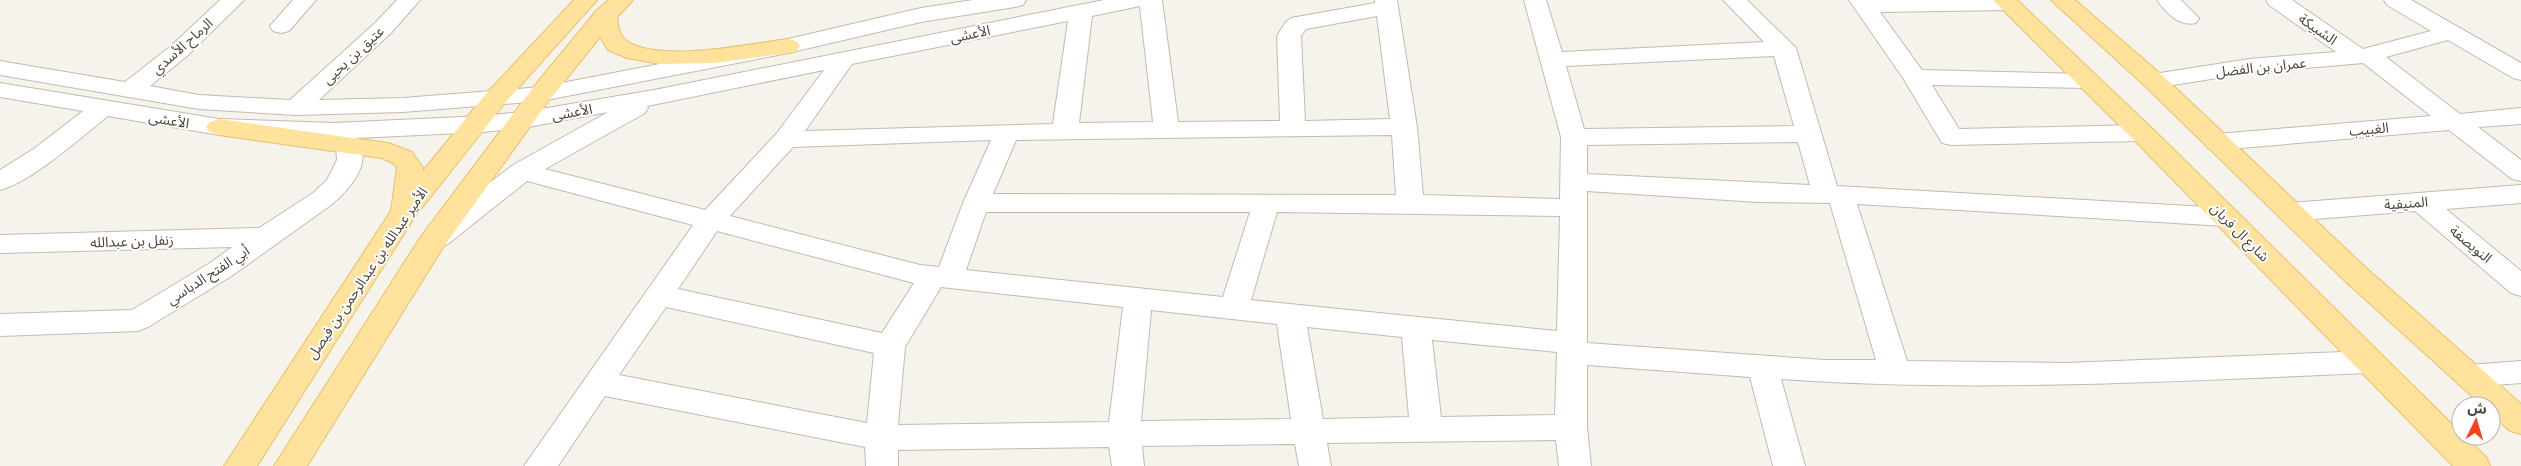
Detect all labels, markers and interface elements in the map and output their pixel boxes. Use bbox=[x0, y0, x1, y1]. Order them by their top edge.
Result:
street label: الشبيكة bbox=[2296, 10, 2340, 48]
street label: الرماح الأسدي bbox=[148, 15, 218, 80]
street label: الأعشى bbox=[948, 22, 992, 47]
street label: عتيق بن يحيى bbox=[319, 23, 388, 89]
street label: عمران بن الفضل bbox=[2215, 54, 2307, 81]
street label: الأعشى bbox=[551, 101, 594, 124]
street label: الأعشى bbox=[147, 109, 190, 132]
street label: الغبيب bbox=[2349, 119, 2389, 139]
street label: الأمير عبدالله بن عبدالرحمن بن فيصل bbox=[303, 184, 431, 362]
street label: المنيفية bbox=[2383, 193, 2429, 213]
street label: شارع ال فريان bbox=[2205, 199, 2273, 267]
street label: النويصفة bbox=[2446, 222, 2495, 267]
street label: زنفل بن عبدالله bbox=[90, 232, 174, 251]
street label: أبي الفتح الدباسي bbox=[163, 241, 255, 310]
north arrow bbox=[2451, 396, 2501, 446]
text: ش bbox=[2467, 399, 2487, 417]

